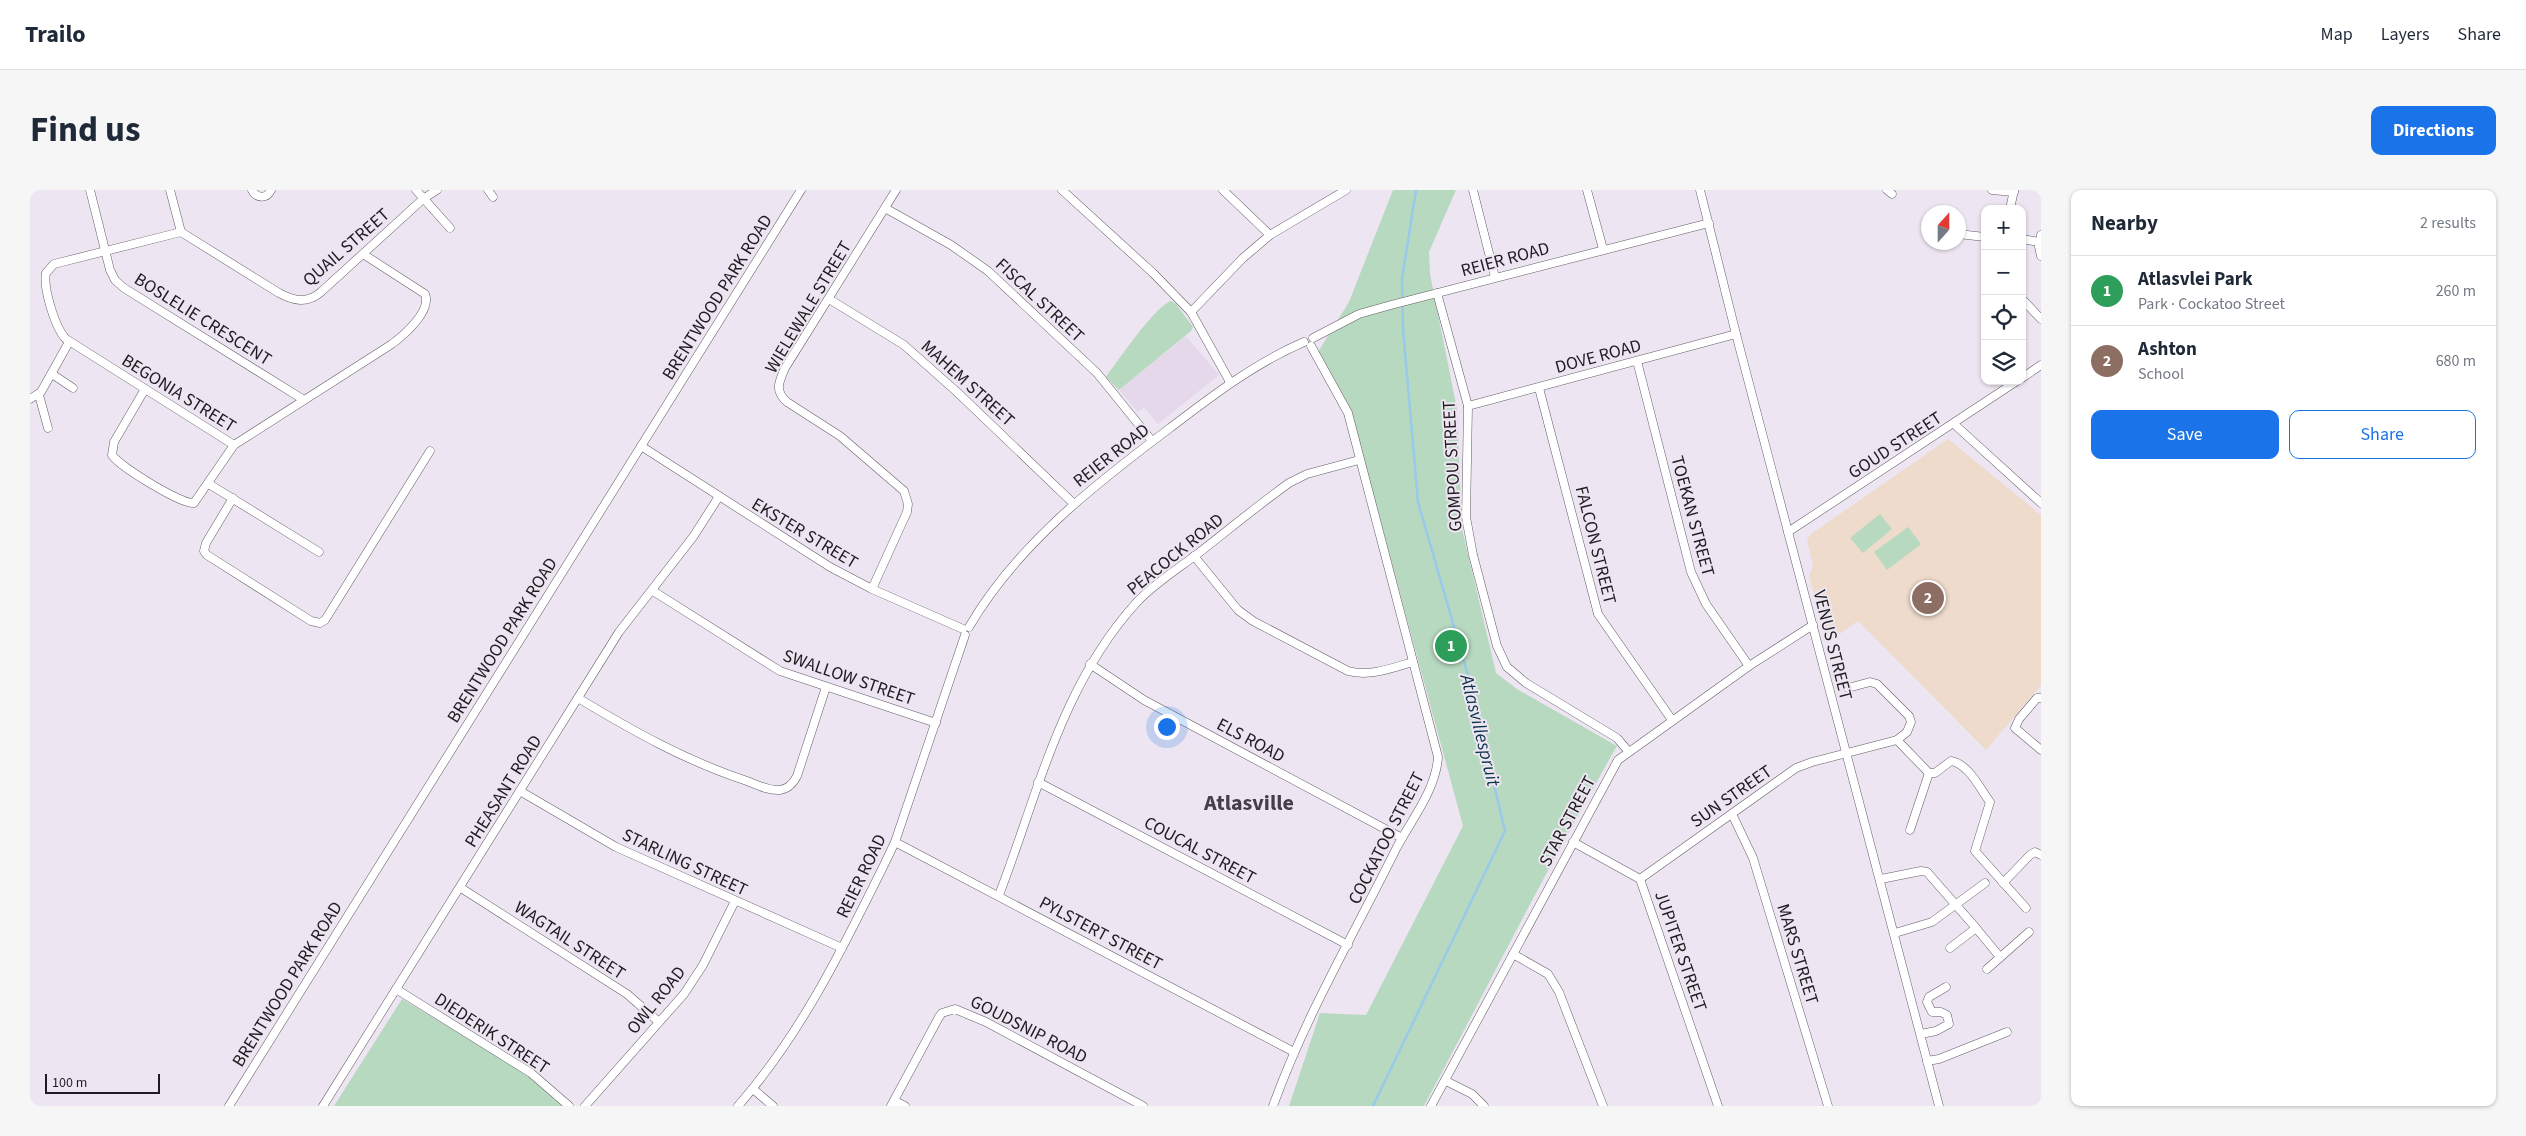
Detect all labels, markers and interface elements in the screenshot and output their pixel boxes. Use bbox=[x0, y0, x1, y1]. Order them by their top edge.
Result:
text: Trailo bbox=[25, 17, 86, 52]
text: Map bbox=[2321, 22, 2353, 47]
text: Layers bbox=[2381, 22, 2430, 47]
text: Share bbox=[2458, 22, 2501, 47]
text: Find us bbox=[30, 105, 140, 155]
button: Directions bbox=[2371, 106, 2496, 155]
street label: QUAIL STREET bbox=[297, 202, 396, 292]
north arrow bbox=[1921, 205, 1966, 250]
map controls bbox=[1981, 205, 2026, 385]
button: + bbox=[1981, 205, 2026, 250]
text: Nearby bbox=[2091, 208, 2158, 238]
street label: BRENTWOOD PARK ROAD bbox=[656, 210, 778, 385]
text: 2 results bbox=[2420, 212, 2476, 234]
street label: WIELEWALE STREET bbox=[759, 236, 858, 378]
street label: REIER ROAD bbox=[1458, 236, 1552, 283]
button: − bbox=[1981, 250, 2026, 295]
street label: FISCAL STREET bbox=[990, 253, 1090, 348]
text: Atlasvlei Park bbox=[2138, 266, 2253, 293]
street label: BOSLELIE CRESCENT bbox=[129, 267, 276, 372]
text: 1 bbox=[2103, 280, 2111, 302]
text: 260 m bbox=[2436, 280, 2476, 302]
text: Park · Cockatoo Street bbox=[2138, 293, 2285, 315]
button: locate bbox=[1981, 295, 2026, 340]
street label: DOVE ROAD bbox=[1552, 333, 1644, 380]
street label: MAHEM STREET bbox=[915, 334, 1020, 433]
text: Ashton bbox=[2138, 336, 2197, 363]
button: layers bbox=[1981, 340, 2026, 385]
street label: BEGONIA STREET bbox=[117, 348, 241, 439]
text: 2 bbox=[2103, 350, 2111, 372]
text: 680 m bbox=[2436, 350, 2476, 372]
text: School bbox=[2138, 363, 2184, 385]
street label: GOMPOU STREET bbox=[1437, 399, 1468, 532]
street label: GOUD STREET bbox=[1844, 406, 1947, 485]
button: Save bbox=[2091, 410, 2279, 459]
button: Share bbox=[2289, 410, 2476, 459]
street label: REIER ROAD bbox=[1068, 418, 1155, 493]
street label: TOEKAN STREET bbox=[1664, 453, 1721, 579]
street label: FALCON STREET bbox=[1569, 483, 1622, 607]
street label: EKSTER STREET bbox=[747, 492, 863, 575]
street label: PEACOCK ROAD bbox=[1122, 508, 1229, 601]
street label: BRENTWOOD PARK ROAD bbox=[441, 553, 563, 728]
pin: 2 bbox=[1912, 579, 1944, 617]
street label: VENUS STREET bbox=[1807, 587, 1858, 703]
pin: 1 bbox=[1435, 627, 1467, 665]
street label: SWALLOW STREET bbox=[780, 643, 918, 712]
water label: Atlasvillespruit bbox=[1452, 671, 1507, 790]
street label: ELS ROAD bbox=[1212, 712, 1289, 769]
your location bbox=[1154, 714, 1180, 740]
street label: PHEASANT ROAD bbox=[459, 730, 548, 852]
street label: SUN STREET bbox=[1686, 759, 1777, 834]
street label: COCKATOO STREET bbox=[1342, 767, 1431, 909]
street label: STAR STREET bbox=[1533, 771, 1602, 871]
district label: Atlasville bbox=[1203, 787, 1294, 819]
street label: COUCAL STREET bbox=[1139, 810, 1260, 891]
street label: STARLING STREET bbox=[618, 822, 752, 903]
street label: REIER ROAD bbox=[830, 830, 893, 922]
street label: JUPITER STREET bbox=[1648, 888, 1713, 1015]
street label: PYLSTERT STREET bbox=[1035, 890, 1167, 977]
street label: WAGTAIL STREET bbox=[509, 895, 631, 986]
street label: BRENTWOOD PARK ROAD bbox=[226, 897, 348, 1072]
street label: MARS STREET bbox=[1770, 901, 1825, 1008]
street label: OWL ROAD bbox=[621, 961, 692, 1040]
street label: DIEDERIK STREET bbox=[429, 987, 554, 1080]
street label: GOUDSNIP ROAD bbox=[966, 989, 1092, 1070]
scale bar bbox=[45, 1071, 160, 1094]
text: 100 m bbox=[52, 1073, 87, 1093]

